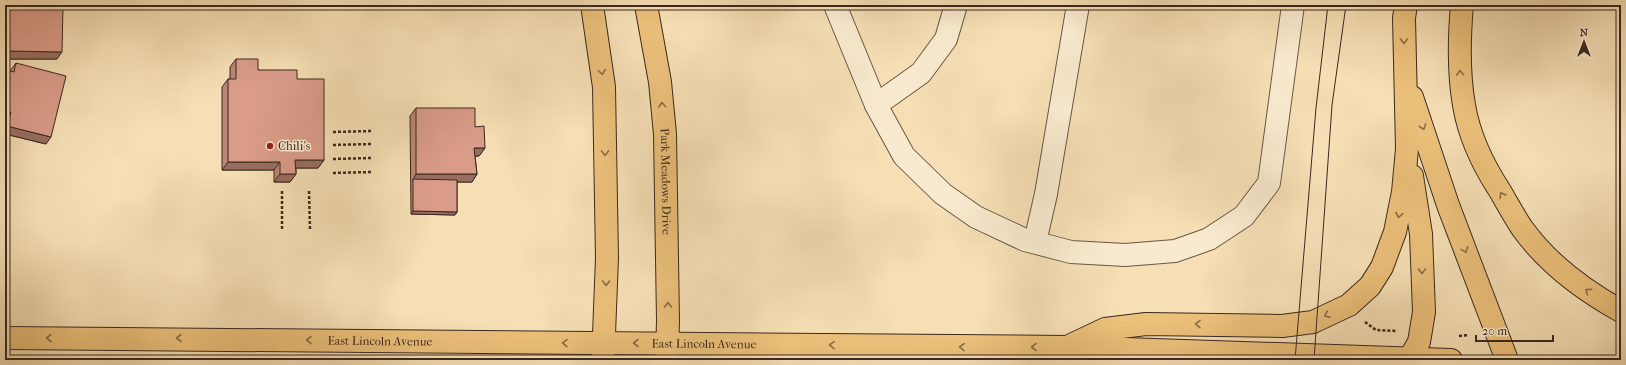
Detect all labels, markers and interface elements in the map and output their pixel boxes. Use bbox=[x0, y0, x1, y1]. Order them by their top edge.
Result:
north arrow bbox=[1564, 22, 1604, 62]
text: N bbox=[1580, 26, 1589, 39]
one-way arrow bbox=[1400, 38, 1408, 44]
one-way arrow bbox=[597, 69, 606, 75]
one-way arrow bbox=[1456, 70, 1465, 76]
one-way arrow bbox=[658, 102, 667, 108]
one-way arrow bbox=[1418, 124, 1426, 131]
street label: Park Meadows Drive bbox=[657, 128, 674, 235]
place label: Chili's bbox=[278, 139, 311, 153]
marker: Chili's bbox=[265, 141, 275, 151]
one-way arrow bbox=[601, 150, 609, 156]
one-way arrow bbox=[1499, 192, 1506, 199]
one-way arrow bbox=[1395, 212, 1403, 218]
one-way arrow bbox=[1461, 247, 1469, 254]
one-way arrow bbox=[1418, 268, 1427, 274]
one-way arrow bbox=[602, 280, 611, 286]
one-way arrow bbox=[1585, 288, 1592, 295]
one-way arrow bbox=[664, 302, 672, 308]
one-way arrow bbox=[1323, 310, 1331, 318]
scale bar bbox=[1476, 317, 1553, 343]
one-way arrow bbox=[1195, 320, 1201, 328]
text: 20 m bbox=[1482, 324, 1507, 338]
one-way arrow bbox=[46, 334, 52, 342]
one-way arrow bbox=[176, 334, 182, 342]
street label: East Lincoln Avenue bbox=[328, 334, 433, 349]
one-way arrow bbox=[306, 336, 312, 344]
street label: East Lincoln Avenue bbox=[652, 336, 756, 351]
one-way arrow bbox=[562, 339, 568, 347]
one-way arrow bbox=[633, 339, 639, 347]
one-way arrow bbox=[829, 341, 835, 349]
one-way arrow bbox=[959, 342, 965, 351]
one-way arrow bbox=[1031, 343, 1037, 351]

